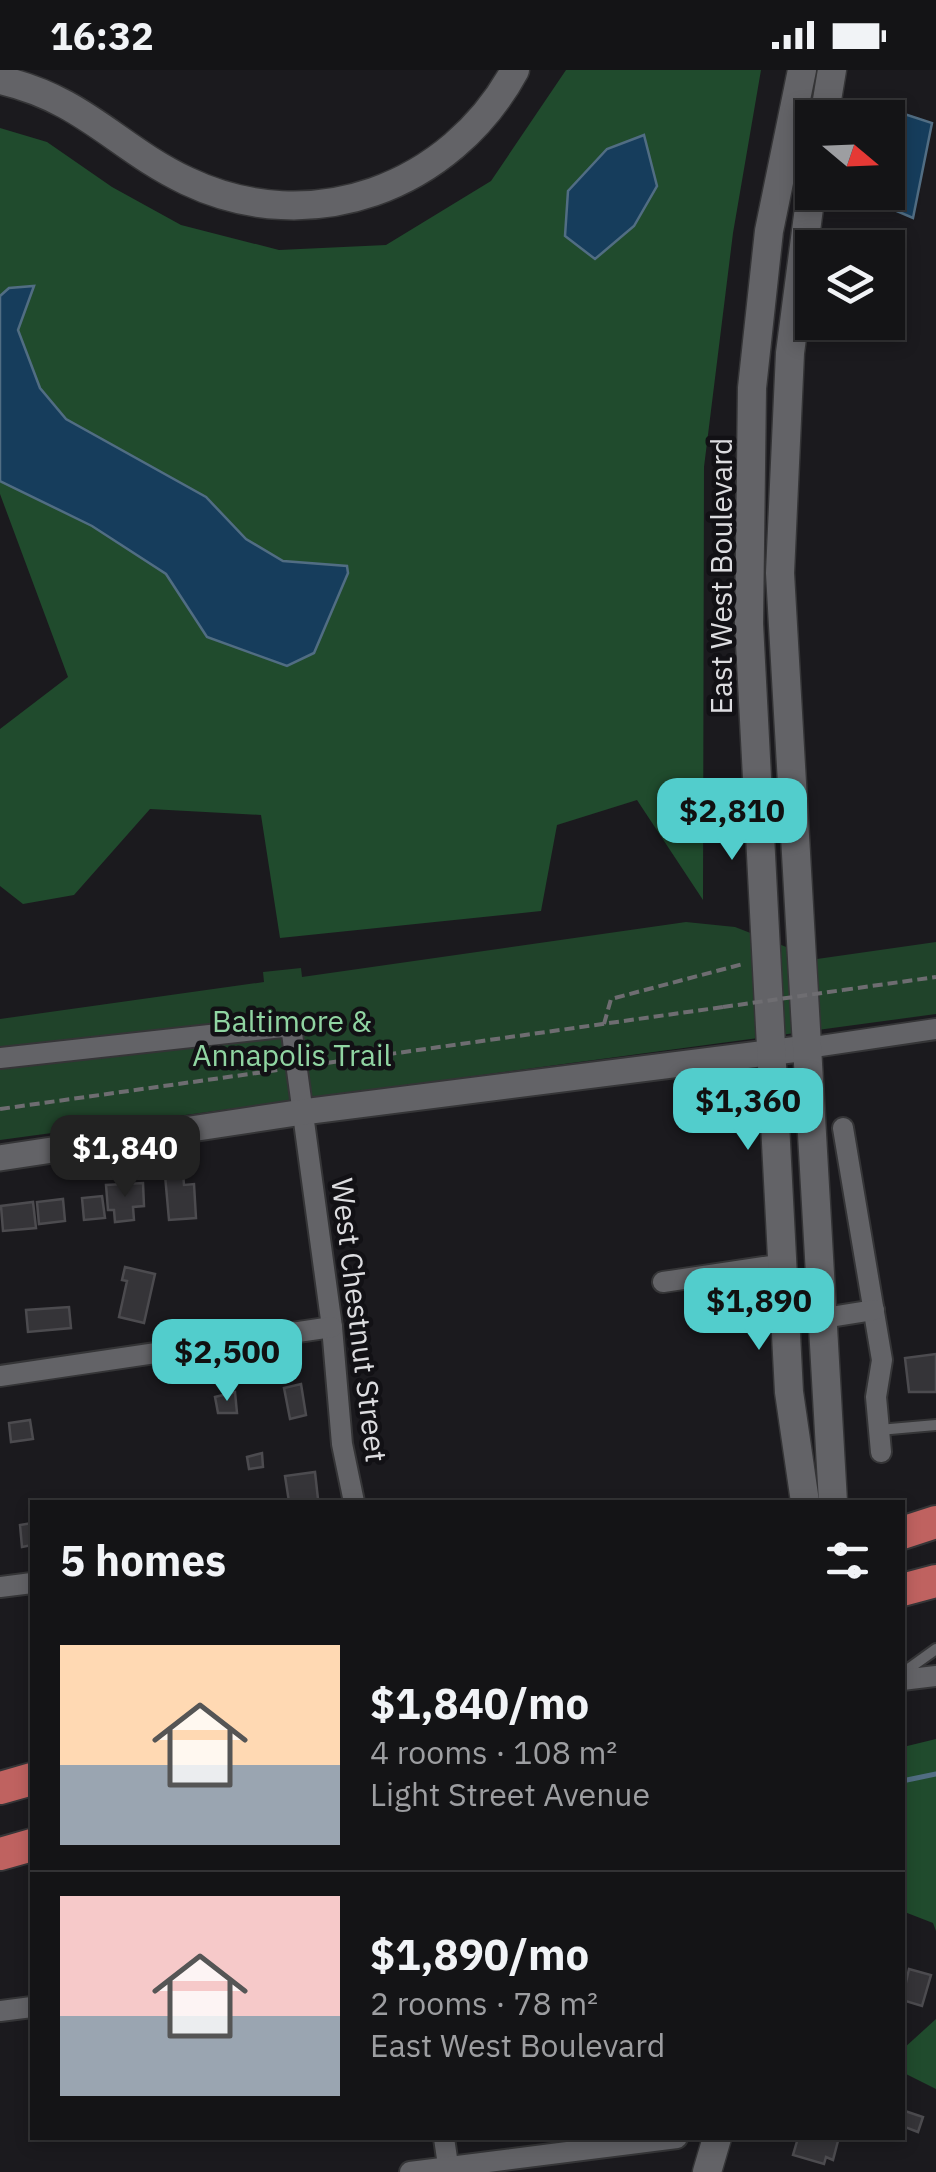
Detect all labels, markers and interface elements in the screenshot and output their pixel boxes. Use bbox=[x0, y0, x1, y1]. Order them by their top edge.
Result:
text: 16:32 bbox=[50, 11, 154, 60]
north arrow bbox=[795, 100, 905, 210]
map controls bbox=[795, 100, 905, 340]
button: layers bbox=[795, 230, 905, 340]
street label: East West Boulevard bbox=[701, 438, 740, 714]
pin: $2,810 bbox=[651, 778, 813, 863]
text: $2,810 bbox=[679, 789, 785, 831]
park label: Baltimore & Annapolis Trail bbox=[192, 1001, 392, 1074]
pin: $1,360 bbox=[667, 1068, 829, 1153]
text: $1,360 bbox=[695, 1079, 801, 1121]
pin: $1,840 bbox=[44, 1115, 206, 1200]
text: $1,840 bbox=[72, 1126, 178, 1168]
street label: West Chestnut Street bbox=[323, 1176, 397, 1464]
pin: $1,890 bbox=[678, 1268, 840, 1353]
text: $1,890 bbox=[706, 1279, 812, 1321]
pin: $2,500 bbox=[146, 1319, 308, 1404]
text: $2,500 bbox=[174, 1330, 280, 1372]
text: 5 homes bbox=[60, 1533, 226, 1588]
icon: filters bbox=[820, 1533, 875, 1588]
text: $1,840/mo bbox=[370, 1676, 589, 1731]
icon: home bbox=[140, 1685, 260, 1805]
text: 4 rooms · 108 m² bbox=[370, 1731, 617, 1773]
text: Light Street Avenue bbox=[370, 1773, 650, 1815]
text: $1,890/mo bbox=[370, 1927, 589, 1982]
icon: home bbox=[140, 1936, 260, 2056]
text: 2 rooms · 78 m² bbox=[370, 1982, 598, 2024]
text: East West Boulevard bbox=[370, 2024, 665, 2066]

